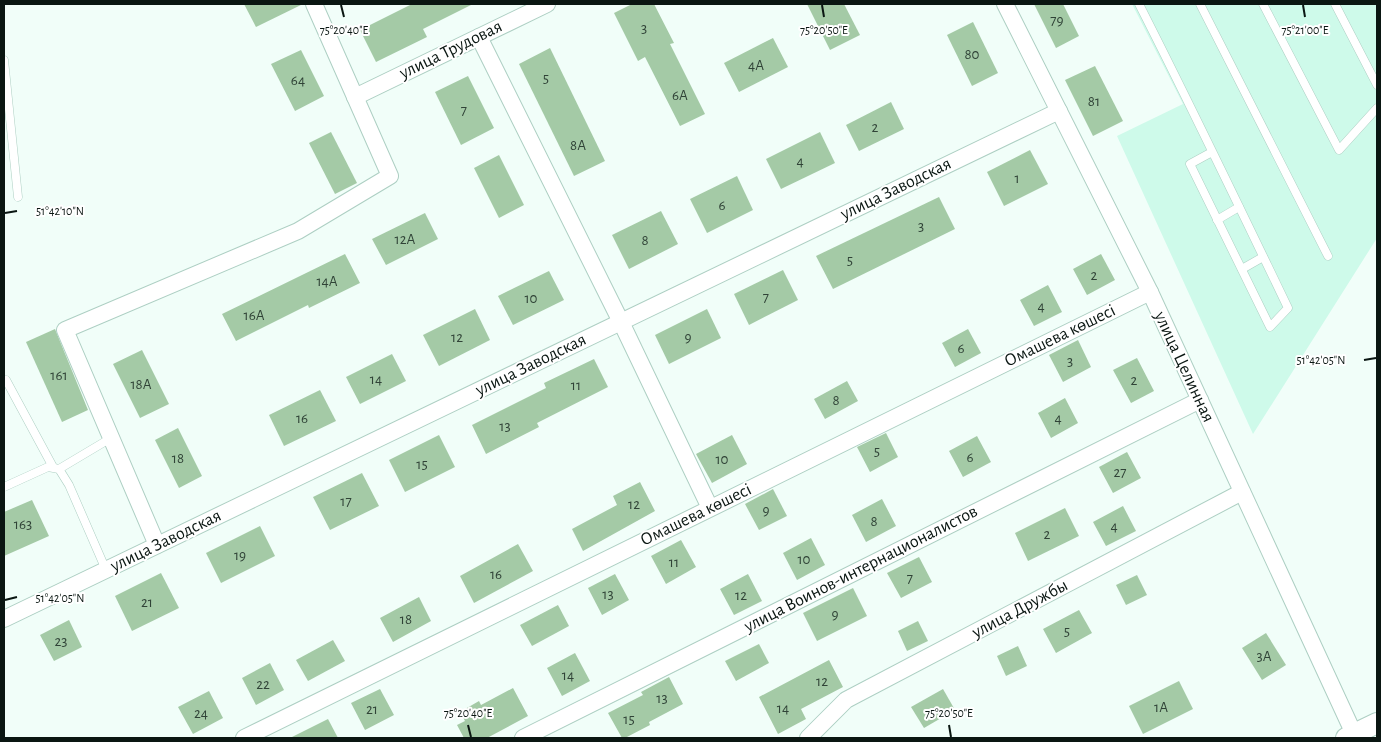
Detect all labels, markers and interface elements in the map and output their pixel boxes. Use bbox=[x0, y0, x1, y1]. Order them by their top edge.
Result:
house number: 79 bbox=[1050, 13, 1064, 28]
street label: улица Трудовая bbox=[396, 17, 505, 83]
house number: 3 bbox=[641, 21, 647, 36]
text: 75°20'40"E bbox=[320, 24, 369, 36]
text: 75°20'50"E bbox=[800, 24, 848, 36]
text: 75°21'00"E bbox=[1282, 24, 1329, 36]
house number: 80 bbox=[964, 47, 980, 62]
house number: 4А bbox=[748, 58, 764, 73]
house number: 5 bbox=[543, 71, 549, 86]
house number: 64 bbox=[291, 73, 305, 88]
house number: 6А bbox=[672, 88, 688, 103]
house number: 81 bbox=[1088, 94, 1100, 109]
house number: 7 bbox=[461, 103, 467, 118]
house number: 2 bbox=[872, 120, 879, 135]
house number: 8А bbox=[570, 138, 586, 153]
house number: 4 bbox=[796, 154, 804, 169]
street label: улица Заводская bbox=[837, 154, 954, 224]
house number: 1 bbox=[1014, 171, 1020, 186]
house number: 6 bbox=[718, 198, 726, 213]
text: 51°42'10"N bbox=[36, 205, 84, 217]
house number: 3 bbox=[918, 219, 924, 234]
house number: 12А bbox=[395, 232, 416, 247]
house number: 8 bbox=[641, 233, 649, 248]
house number: 5 bbox=[847, 253, 853, 268]
house number: 2 bbox=[1091, 268, 1098, 283]
house number: 14А bbox=[316, 274, 338, 289]
house number: 7 bbox=[763, 290, 769, 305]
house number: 10 bbox=[524, 291, 538, 306]
house number: 4 bbox=[1037, 299, 1045, 314]
street label: Омашева көшесі bbox=[1002, 301, 1118, 371]
house number: 16А bbox=[243, 308, 265, 323]
street label: улица Целинная bbox=[1150, 308, 1217, 425]
house number: 12 bbox=[451, 330, 463, 345]
street label: улица Заводская bbox=[472, 330, 589, 400]
house number: 9 bbox=[684, 330, 692, 345]
house number: 6 bbox=[957, 341, 965, 356]
house number: 3 bbox=[1067, 354, 1073, 369]
text: 51°42'05"N bbox=[1297, 354, 1345, 366]
house number: 161 bbox=[50, 368, 68, 383]
house number: 14 bbox=[370, 372, 382, 387]
house number: 2 bbox=[1131, 373, 1138, 388]
house number: 18А bbox=[130, 377, 152, 392]
house number: 11 bbox=[571, 378, 581, 393]
house number: 8 bbox=[832, 393, 840, 408]
house number: 16 bbox=[296, 411, 308, 426]
house number: 4 bbox=[1054, 411, 1062, 426]
house number: 13 bbox=[499, 419, 511, 434]
house number: 5 bbox=[874, 444, 880, 459]
house number: 6 bbox=[966, 450, 974, 465]
house number: 18 bbox=[172, 451, 184, 466]
house number: 10 bbox=[715, 452, 729, 467]
house number: 15 bbox=[416, 457, 428, 472]
house number: 27 bbox=[1113, 465, 1127, 480]
street label: Омашева көшесі bbox=[638, 480, 754, 550]
house number: 17 bbox=[340, 494, 352, 509]
house number: 12 bbox=[628, 497, 640, 512]
street label: улица Воинов-интернационалистов bbox=[740, 502, 981, 636]
house number: 9 bbox=[762, 503, 770, 518]
street label: улица Заводская bbox=[107, 506, 224, 576]
house number: 8 bbox=[870, 514, 878, 529]
house number: 163 bbox=[14, 517, 32, 532]
house number: 4 bbox=[1110, 519, 1118, 534]
house number: 2 bbox=[1044, 527, 1051, 542]
house number: 19 bbox=[234, 548, 246, 563]
house number: 10 bbox=[797, 552, 811, 567]
house number: 11 bbox=[669, 555, 679, 570]
house number: 16 bbox=[490, 567, 502, 582]
house number: 7 bbox=[907, 571, 913, 586]
street label: улица Дружбы bbox=[968, 575, 1071, 642]
house number: 13 bbox=[602, 587, 614, 602]
house number: 12 bbox=[735, 588, 747, 603]
text: 51°42'05"N bbox=[36, 592, 84, 604]
house number: 21 bbox=[141, 595, 153, 610]
house number: 9 bbox=[831, 607, 839, 622]
house number: 18 bbox=[400, 612, 412, 627]
house number: 5 bbox=[1064, 624, 1070, 639]
house number: 23 bbox=[54, 634, 68, 649]
house number: 3А bbox=[1256, 649, 1272, 664]
house number: 14 bbox=[562, 668, 574, 683]
house number: 12 bbox=[816, 674, 828, 689]
house number: 22 bbox=[256, 677, 270, 692]
house number: 13 bbox=[656, 691, 668, 706]
house number: 1А bbox=[1154, 700, 1168, 715]
house number: 14 bbox=[777, 701, 789, 716]
house number: 21 bbox=[366, 702, 378, 717]
house number: 24 bbox=[194, 706, 208, 721]
text: 75°20'40"E bbox=[444, 707, 493, 719]
text: 75°20'50"E bbox=[925, 707, 973, 719]
house number: 15 bbox=[623, 712, 635, 727]

